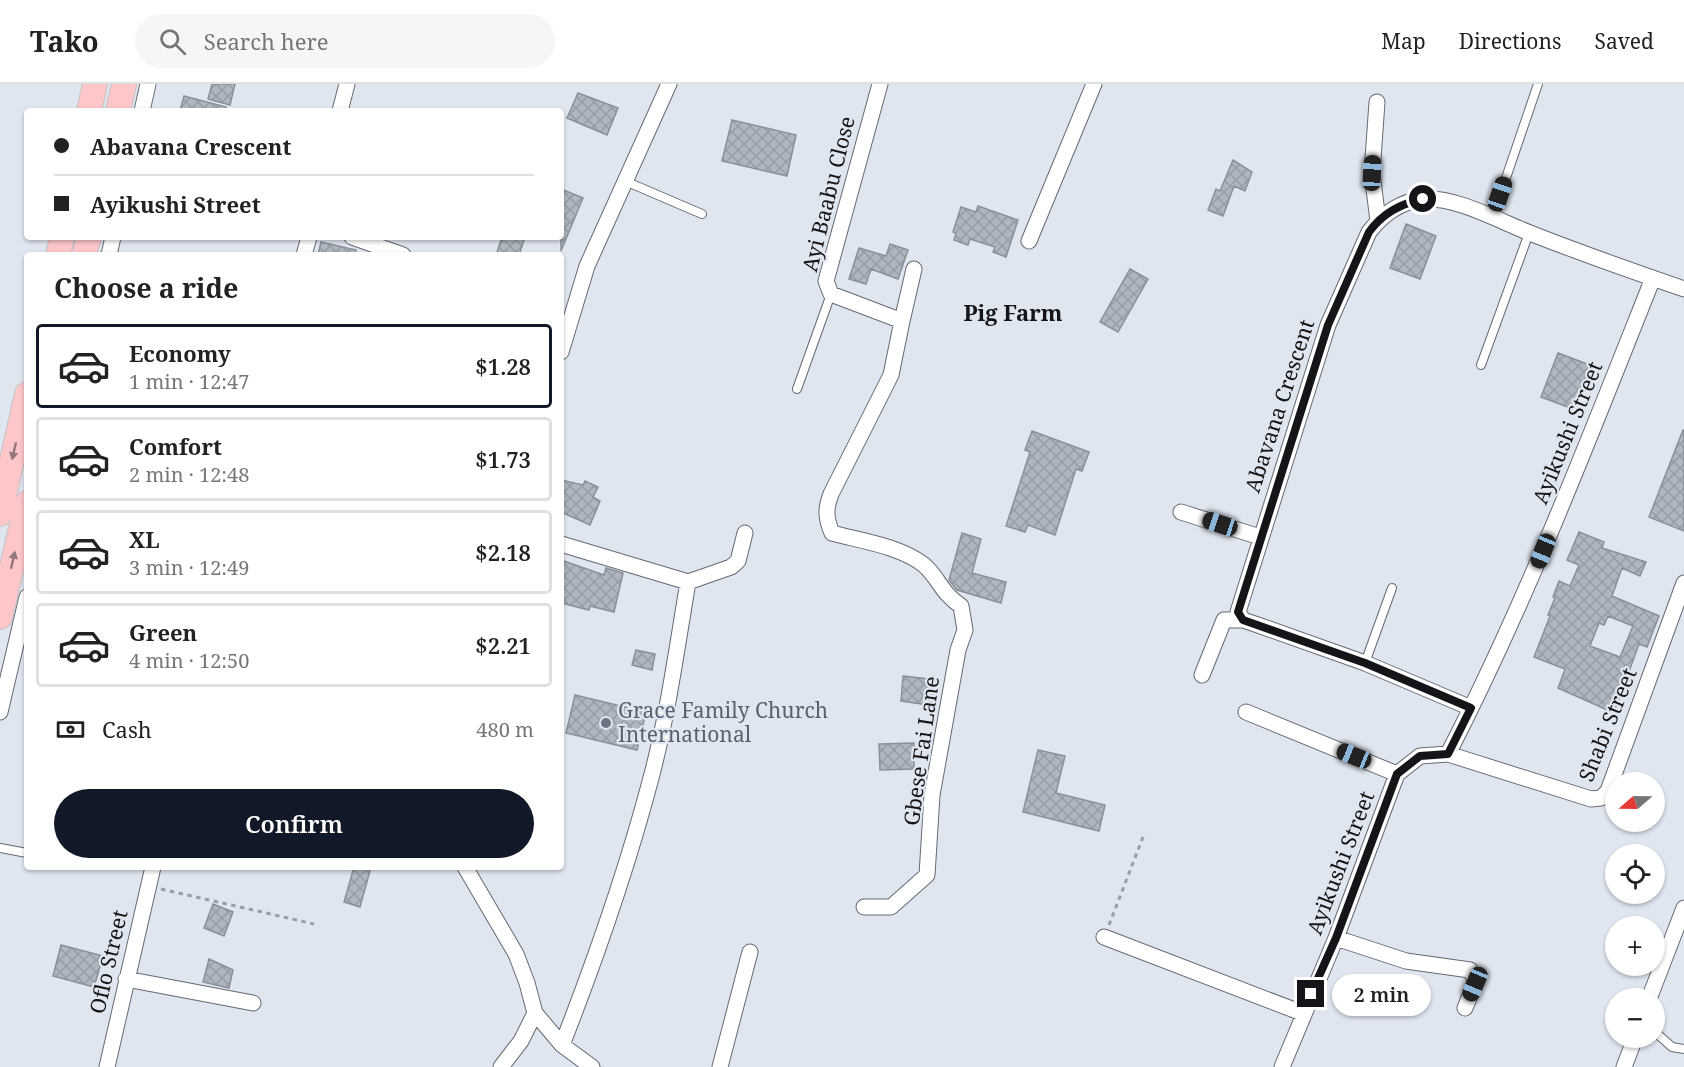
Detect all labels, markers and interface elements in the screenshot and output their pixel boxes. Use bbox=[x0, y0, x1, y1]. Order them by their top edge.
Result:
search box bbox=[135, 14, 555, 68]
text: Tako bbox=[30, 22, 99, 60]
icon: search bbox=[156, 25, 189, 58]
text: Search here bbox=[204, 26, 329, 56]
text: Map bbox=[1381, 27, 1426, 55]
text: Directions bbox=[1459, 27, 1561, 55]
text: Saved bbox=[1594, 27, 1654, 55]
street label: Ayi Baabu Close bbox=[795, 113, 861, 274]
text: Abavana Crescent bbox=[90, 131, 291, 161]
car bbox=[1362, 155, 1382, 191]
car bbox=[1486, 174, 1514, 214]
route start bbox=[1409, 185, 1436, 212]
text: Ayikushi Street bbox=[90, 189, 261, 219]
text: Choose a ride bbox=[54, 269, 239, 306]
district label: Pig Farm bbox=[963, 297, 1063, 327]
street label: Abavana Crescent bbox=[1238, 316, 1320, 496]
text: Economy bbox=[129, 338, 231, 368]
icon: car bbox=[57, 339, 111, 393]
text: $1.28 bbox=[475, 351, 531, 381]
street label: Ayikushi Street bbox=[1526, 357, 1608, 508]
text: 1 min · 12:47 bbox=[129, 368, 249, 395]
text: Comfort bbox=[129, 431, 222, 461]
icon: car bbox=[57, 432, 111, 486]
one-way arrow bbox=[9, 442, 19, 460]
text: $1.73 bbox=[475, 444, 531, 474]
text: 2 min · 12:48 bbox=[129, 461, 249, 488]
car bbox=[1200, 510, 1240, 538]
text: XL bbox=[129, 524, 160, 554]
icon: car bbox=[57, 525, 111, 579]
car bbox=[1528, 531, 1558, 571]
text: $2.18 bbox=[475, 537, 531, 567]
one-way arrow bbox=[9, 551, 19, 569]
text: 3 min · 12:49 bbox=[129, 554, 249, 581]
text: Green bbox=[129, 617, 197, 647]
icon: car bbox=[57, 618, 111, 672]
text: $2.21 bbox=[475, 630, 531, 660]
text: 4 min · 12:50 bbox=[129, 647, 249, 674]
street label: Shabi Street bbox=[1572, 664, 1643, 786]
street label: Gbese Fai Lane bbox=[897, 674, 945, 827]
place label: Grace Family Church International bbox=[618, 696, 828, 748]
icon: cash bbox=[54, 713, 87, 746]
text: Cash bbox=[102, 714, 152, 744]
text: 480 m bbox=[476, 716, 534, 743]
marker: Grace Family Church International bbox=[599, 716, 613, 730]
car bbox=[1334, 741, 1374, 771]
north arrow bbox=[1605, 772, 1665, 832]
map controls bbox=[1605, 772, 1665, 1048]
street label: Ayikushi Street bbox=[1300, 787, 1380, 938]
button: Confirm bbox=[54, 789, 534, 858]
button: locate bbox=[1605, 844, 1665, 904]
street label: Oflo Street bbox=[83, 907, 134, 1016]
button: + bbox=[1605, 916, 1665, 976]
car bbox=[1460, 964, 1490, 1004]
callout: 2 min bbox=[1332, 973, 1431, 1015]
route end bbox=[1297, 980, 1324, 1007]
text: 2 min bbox=[1354, 981, 1409, 1008]
button: − bbox=[1605, 988, 1665, 1048]

